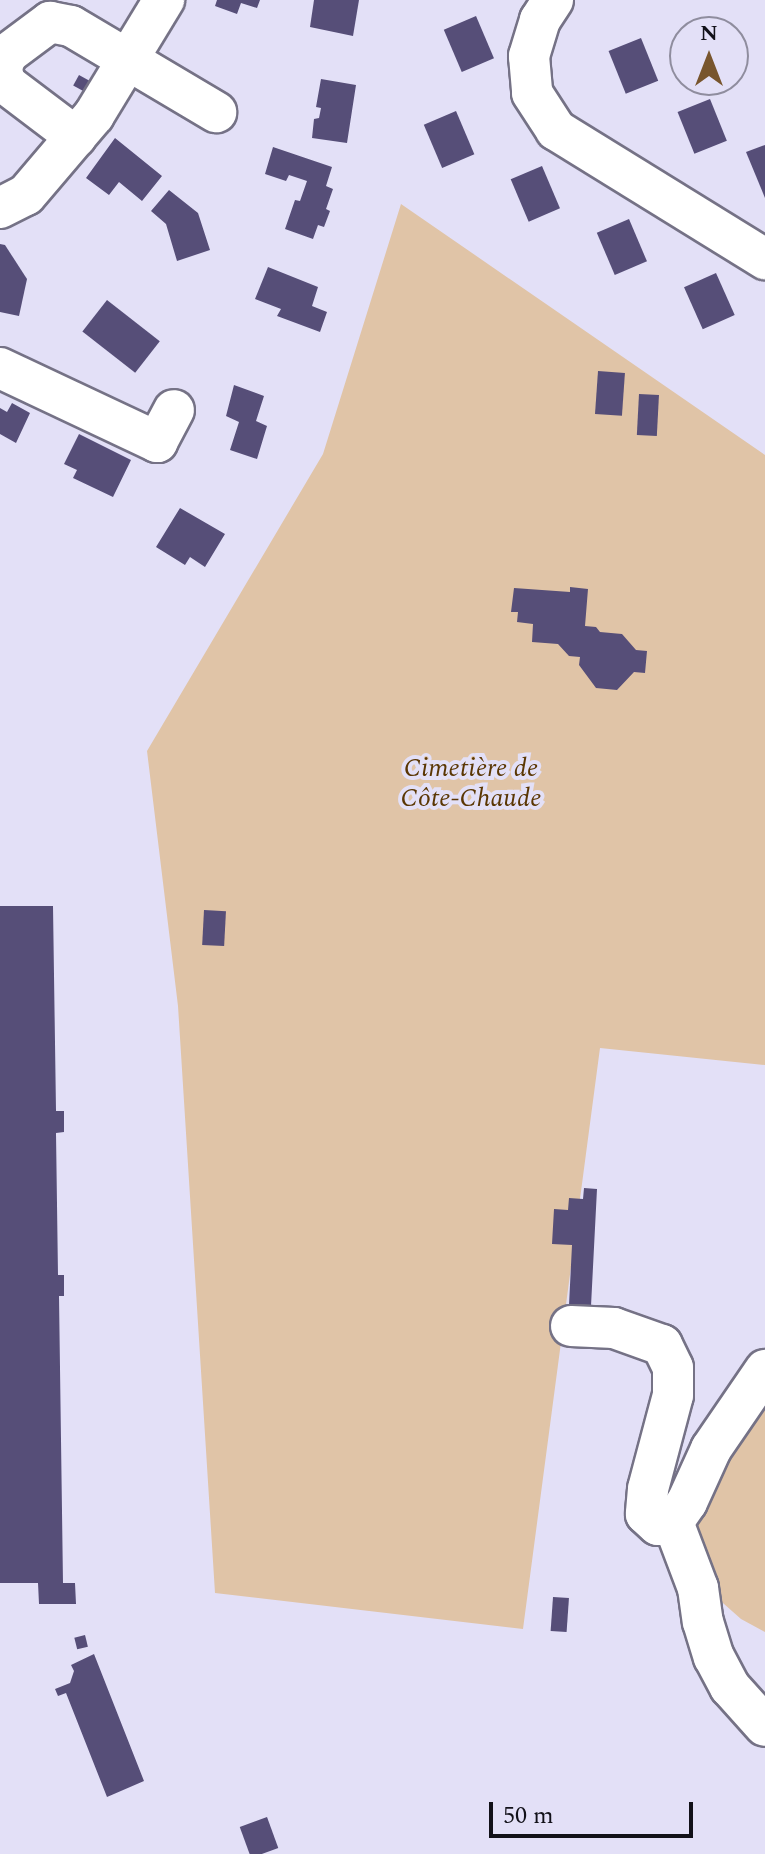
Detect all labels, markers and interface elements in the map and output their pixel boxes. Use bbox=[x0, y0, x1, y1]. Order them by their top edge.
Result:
north arrow bbox=[669, 16, 749, 96]
text: N bbox=[700, 17, 718, 50]
park label: Cimetière de Côte-Chaude bbox=[400, 753, 542, 814]
scale bar bbox=[493, 1786, 697, 1836]
text: 50 m bbox=[503, 1798, 554, 1834]

